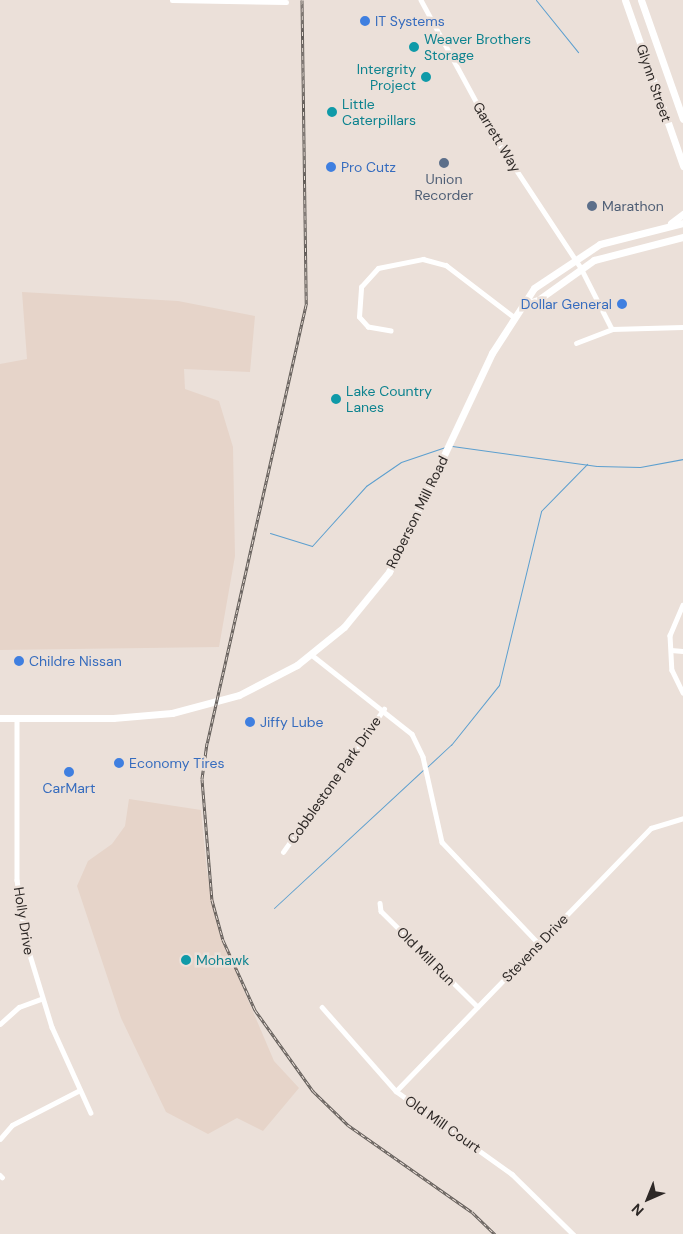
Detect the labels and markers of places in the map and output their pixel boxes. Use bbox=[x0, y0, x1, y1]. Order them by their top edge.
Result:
place label: IT Systems bbox=[375, 13, 445, 29]
marker: IT Systems bbox=[359, 15, 371, 27]
place label: Weaver Brothers Storage bbox=[424, 31, 531, 64]
marker: Weaver Brothers Storage bbox=[408, 41, 420, 53]
place label: Intergrity Project bbox=[357, 61, 416, 94]
marker: Intergrity Project bbox=[420, 71, 432, 83]
place label: Little Caterpillars bbox=[342, 96, 416, 128]
marker: Little Caterpillars bbox=[326, 106, 338, 118]
marker: Union Recorder bbox=[438, 157, 450, 169]
place label: Pro Cutz bbox=[341, 159, 396, 175]
marker: Pro Cutz bbox=[325, 161, 337, 173]
place label: Union Recorder bbox=[415, 171, 473, 203]
place label: Marathon bbox=[602, 198, 664, 214]
marker: Marathon bbox=[586, 200, 598, 212]
place label: Dollar General bbox=[521, 296, 612, 312]
marker: Dollar General bbox=[616, 298, 628, 310]
place label: Lake Country Lanes bbox=[346, 383, 432, 416]
marker: Lake Country Lanes bbox=[330, 393, 342, 405]
place label: Childre Nissan bbox=[29, 653, 122, 669]
marker: Childre Nissan bbox=[13, 655, 25, 667]
place label: Jiffy Lube bbox=[260, 714, 324, 730]
marker: Jiffy Lube bbox=[244, 716, 256, 728]
place label: Economy Tires bbox=[129, 755, 224, 771]
marker: Economy Tires bbox=[113, 757, 125, 769]
marker: CarMart bbox=[63, 766, 75, 778]
place label: CarMart bbox=[43, 780, 95, 796]
place label: Mohawk bbox=[196, 952, 249, 968]
marker: Mohawk bbox=[180, 954, 192, 966]

